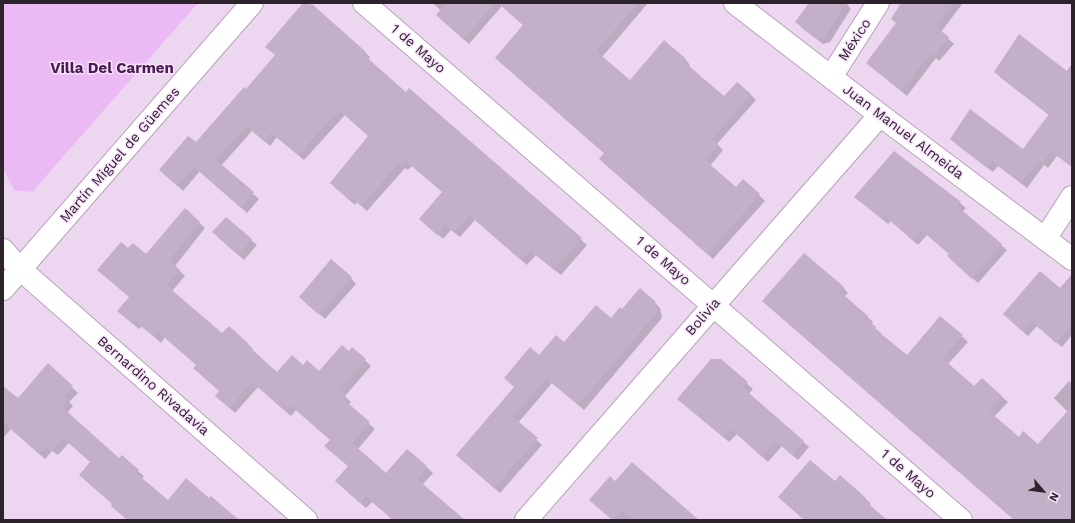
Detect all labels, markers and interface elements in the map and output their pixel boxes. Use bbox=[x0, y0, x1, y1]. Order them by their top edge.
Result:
street label: México bbox=[835, 16, 875, 64]
street label: 1 de Mayo bbox=[387, 21, 449, 77]
district label: Villa Del Carmen bbox=[50, 60, 174, 78]
street label: Juan Manuel Almeida bbox=[839, 81, 967, 183]
street label: Martín Miguel de Güemes bbox=[56, 84, 184, 226]
street label: 1 de Mayo bbox=[632, 233, 694, 289]
street label: Bolivia bbox=[682, 295, 724, 339]
street label: Bernardino Rivadavia bbox=[94, 333, 212, 439]
street label: 1 de Mayo bbox=[877, 446, 939, 502]
north arrow bbox=[1023, 471, 1063, 511]
text: N bbox=[1046, 490, 1062, 504]

